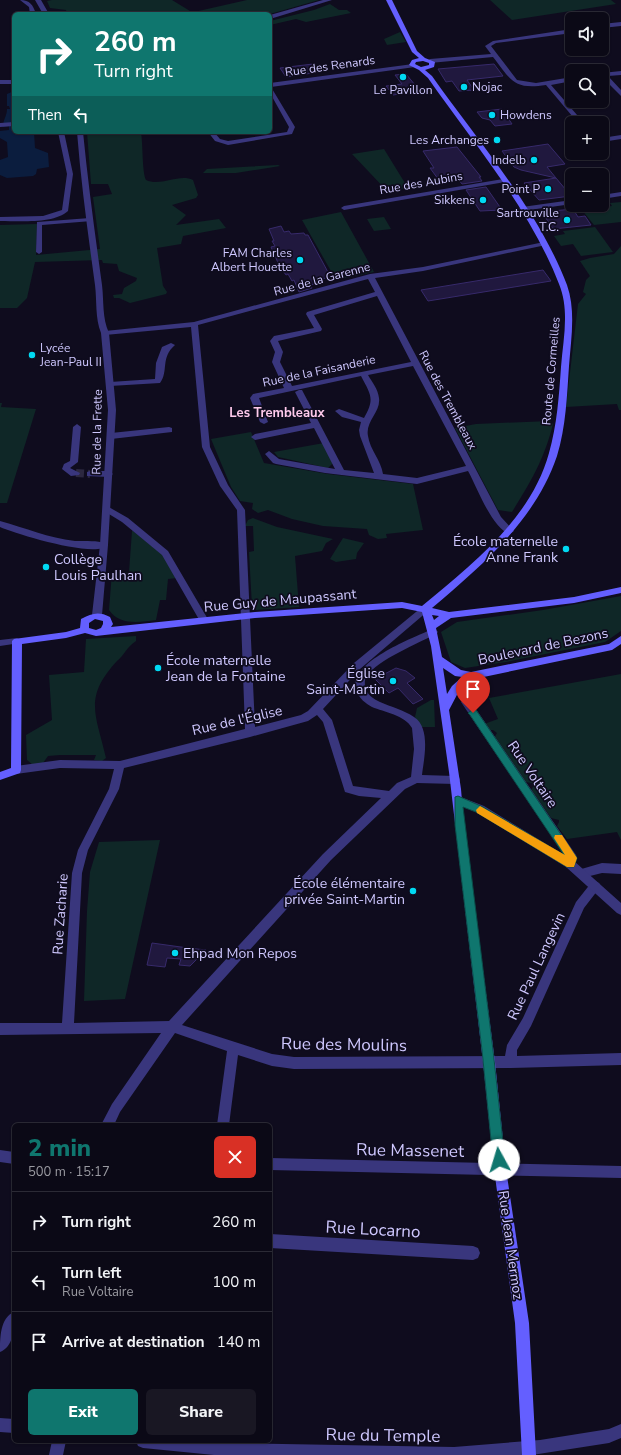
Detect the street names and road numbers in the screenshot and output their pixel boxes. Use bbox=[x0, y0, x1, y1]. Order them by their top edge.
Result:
street label: Rue des Renards bbox=[284, 52, 376, 80]
street label: Rue des Aubins bbox=[378, 168, 464, 198]
street label: Rue de la Garenne bbox=[272, 258, 372, 300]
street label: Route de Cormeilles bbox=[538, 316, 564, 426]
street label: Rue des Trembleaux bbox=[415, 348, 481, 453]
street label: Rue de la Faisanderie bbox=[261, 351, 377, 391]
street label: Rue de la Frette bbox=[88, 389, 106, 475]
street label: Rue Guy de Maupassant bbox=[203, 584, 357, 617]
street label: Boulevard de Bezons bbox=[476, 623, 610, 670]
street label: Rue de l'Église bbox=[190, 701, 284, 740]
street label: Rue Voltaire bbox=[503, 737, 562, 811]
street label: Rue Zacharie bbox=[48, 873, 73, 955]
street label: Rue Paul Langevin bbox=[503, 909, 570, 1023]
street label: Rue des Moulins bbox=[281, 1032, 407, 1057]
street label: Rue Massenet bbox=[356, 1138, 465, 1163]
street label: Rue Jean Mermoz bbox=[493, 1189, 528, 1301]
street label: Rue Locarno bbox=[325, 1216, 421, 1243]
street label: Rue du Temple bbox=[326, 1423, 440, 1448]

